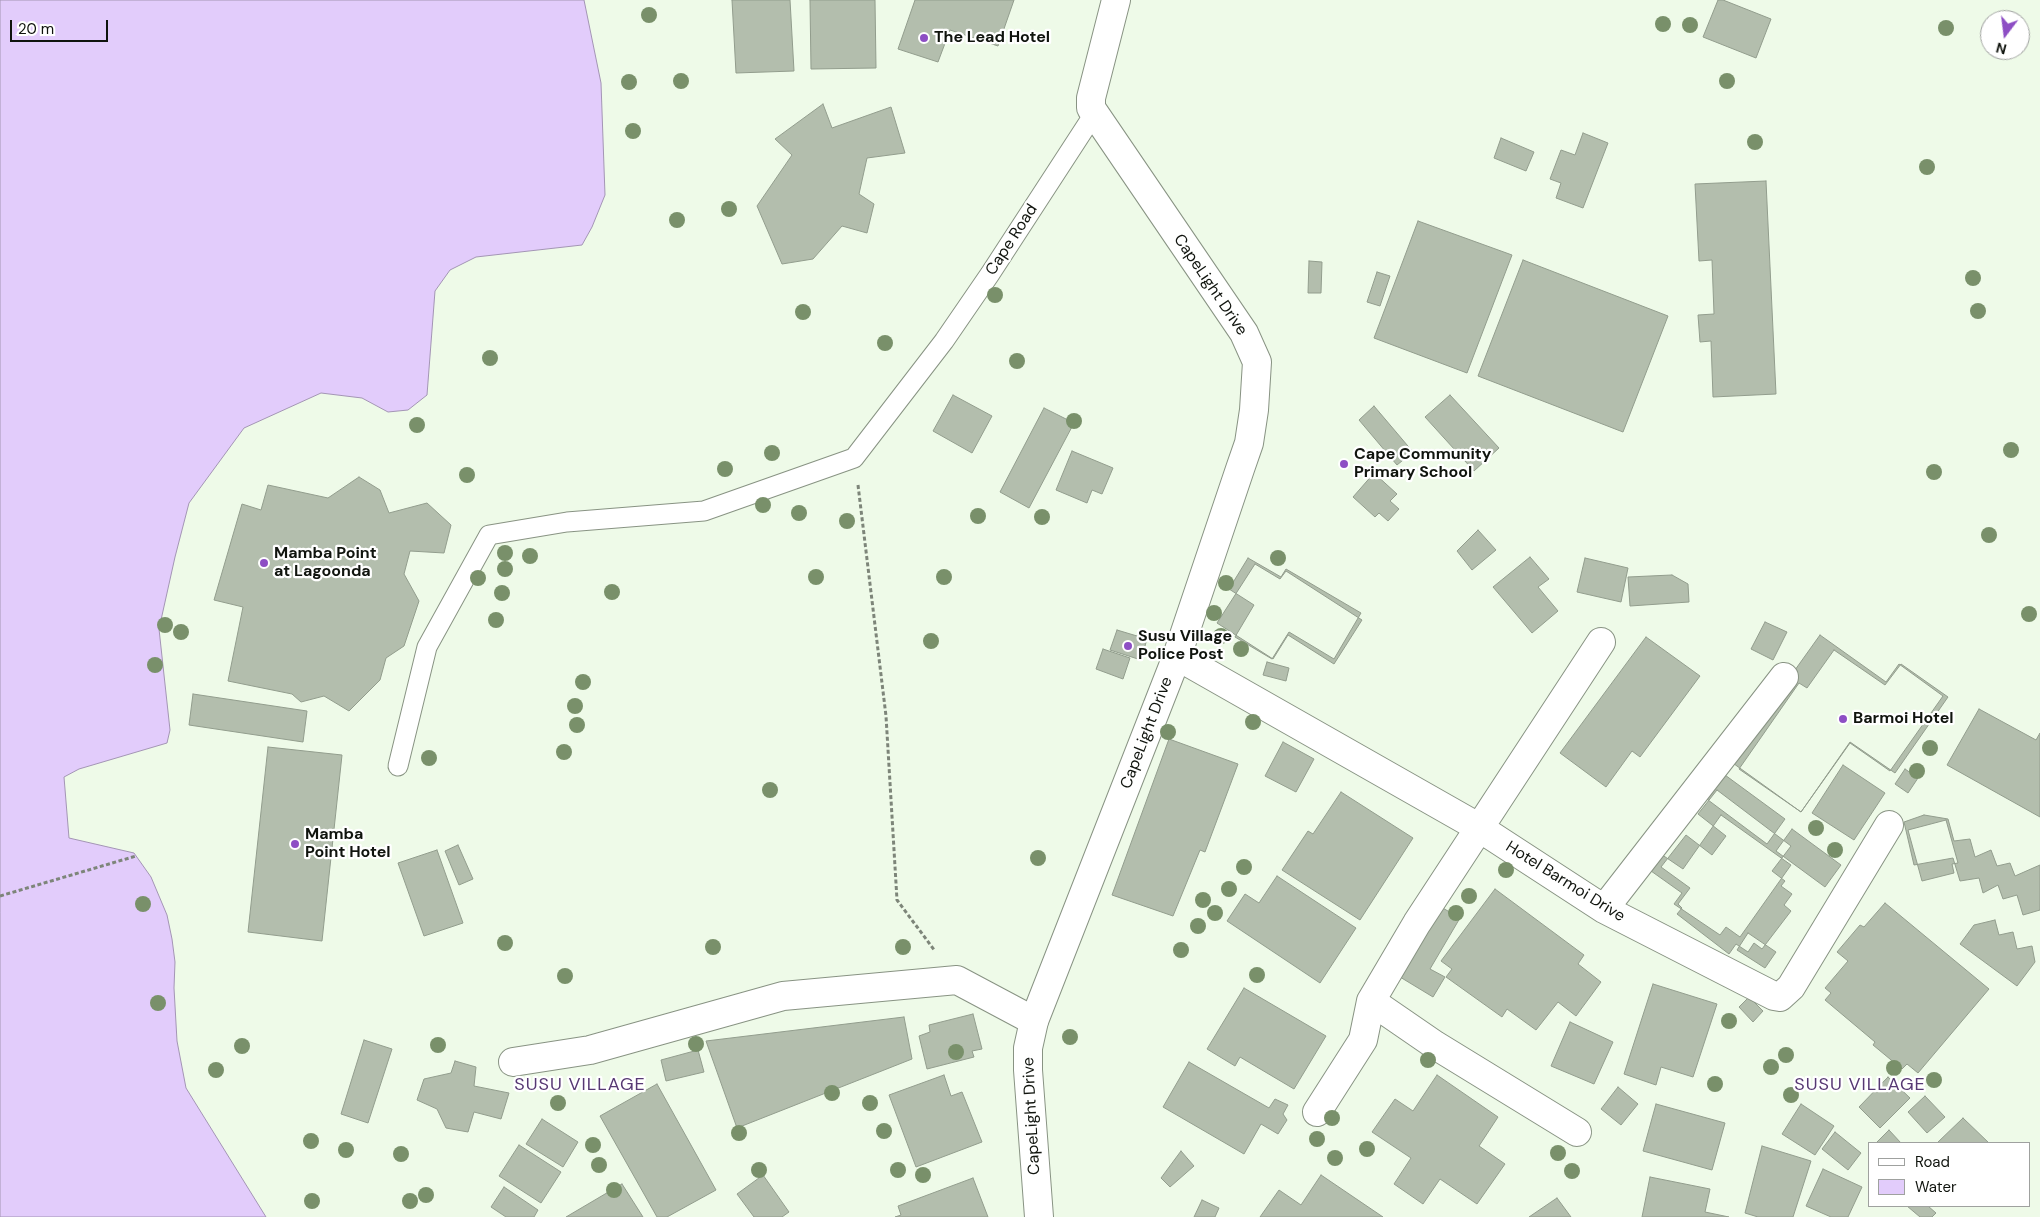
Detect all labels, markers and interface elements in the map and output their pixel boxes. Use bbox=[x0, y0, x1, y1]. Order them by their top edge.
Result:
scale bar bbox=[12, 10, 110, 42]
north arrow bbox=[1980, 10, 2030, 60]
text: 20 m bbox=[18, 19, 54, 39]
place label: The Lead Hotel bbox=[934, 28, 1050, 48]
marker: The Lead Hotel bbox=[918, 32, 930, 44]
text: N bbox=[1994, 39, 2009, 59]
street label: Cape Road bbox=[982, 201, 1042, 279]
street label: CapeLight Drive bbox=[1169, 231, 1251, 339]
place label: Cape Community Primary School bbox=[1354, 445, 1491, 483]
marker: Cape Community Primary School bbox=[1338, 458, 1350, 470]
place label: Mamba Point at Lagoonda bbox=[274, 544, 377, 582]
marker: Mamba Point at Lagoonda bbox=[258, 557, 270, 569]
place label: Susu Village Police Post bbox=[1138, 627, 1232, 665]
marker: Susu Village Police Post bbox=[1122, 640, 1134, 652]
street label: CapeLight Drive bbox=[1117, 674, 1177, 792]
place label: Barmoi Hotel bbox=[1853, 709, 1954, 729]
marker: Barmoi Hotel bbox=[1837, 713, 1849, 725]
place label: Mamba Point Hotel bbox=[305, 825, 391, 863]
marker: Mamba Point Hotel bbox=[289, 838, 301, 850]
street label: Hotel Barmoi Drive bbox=[1502, 838, 1628, 926]
street label: CapeLight Drive bbox=[1019, 1057, 1045, 1175]
district label: SUSU VILLAGE bbox=[513, 1074, 647, 1096]
district label: SUSU VILLAGE bbox=[1793, 1074, 1927, 1096]
legend bbox=[1868, 1142, 2030, 1207]
text: Road bbox=[1915, 1152, 1950, 1172]
text: Water bbox=[1915, 1177, 1956, 1197]

